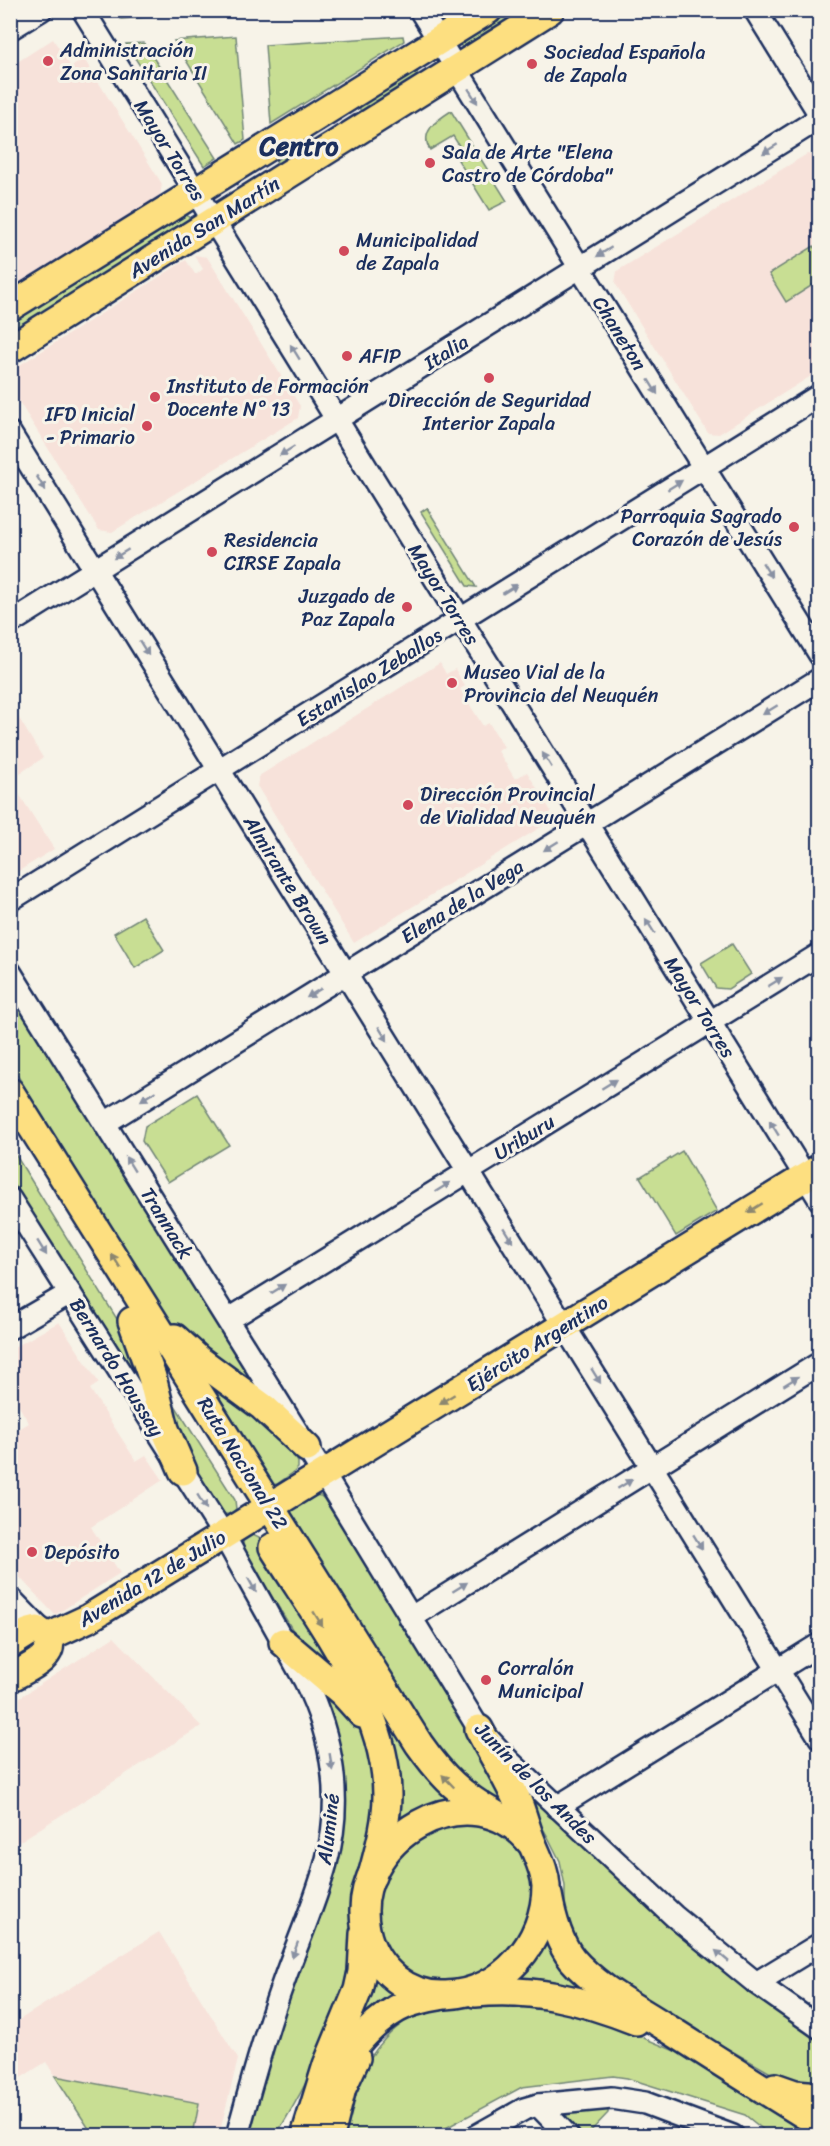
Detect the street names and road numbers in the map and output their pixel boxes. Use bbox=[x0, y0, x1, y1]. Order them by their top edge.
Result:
street label: Mayor Torres bbox=[124, 92, 215, 209]
street label: Avenida San Martín bbox=[121, 167, 287, 289]
street label: Chaneton bbox=[583, 289, 656, 378]
street label: Italia bbox=[416, 325, 476, 381]
street label: Mayor Torres bbox=[398, 536, 489, 653]
street label: Estanislao Zeballos bbox=[289, 618, 450, 737]
street label: Almirante Brown bbox=[233, 807, 342, 952]
street label: Elena de la Vega bbox=[394, 849, 531, 953]
street label: Mayor Torres bbox=[654, 949, 745, 1066]
street label: Uriburu bbox=[486, 1105, 562, 1170]
street label: Trannack bbox=[131, 1180, 203, 1267]
street label: Ejército Argentino bbox=[459, 1285, 616, 1401]
street label: Bernardo Houssay bbox=[60, 1291, 174, 1444]
street label: Ruta Nacional 22 bbox=[188, 1390, 298, 1537]
street label: Avenida 12 de Julio bbox=[71, 1520, 233, 1637]
street label: Junín de los Andes bbox=[465, 1713, 606, 1854]
street label: Aluminé bbox=[307, 1791, 350, 1868]

